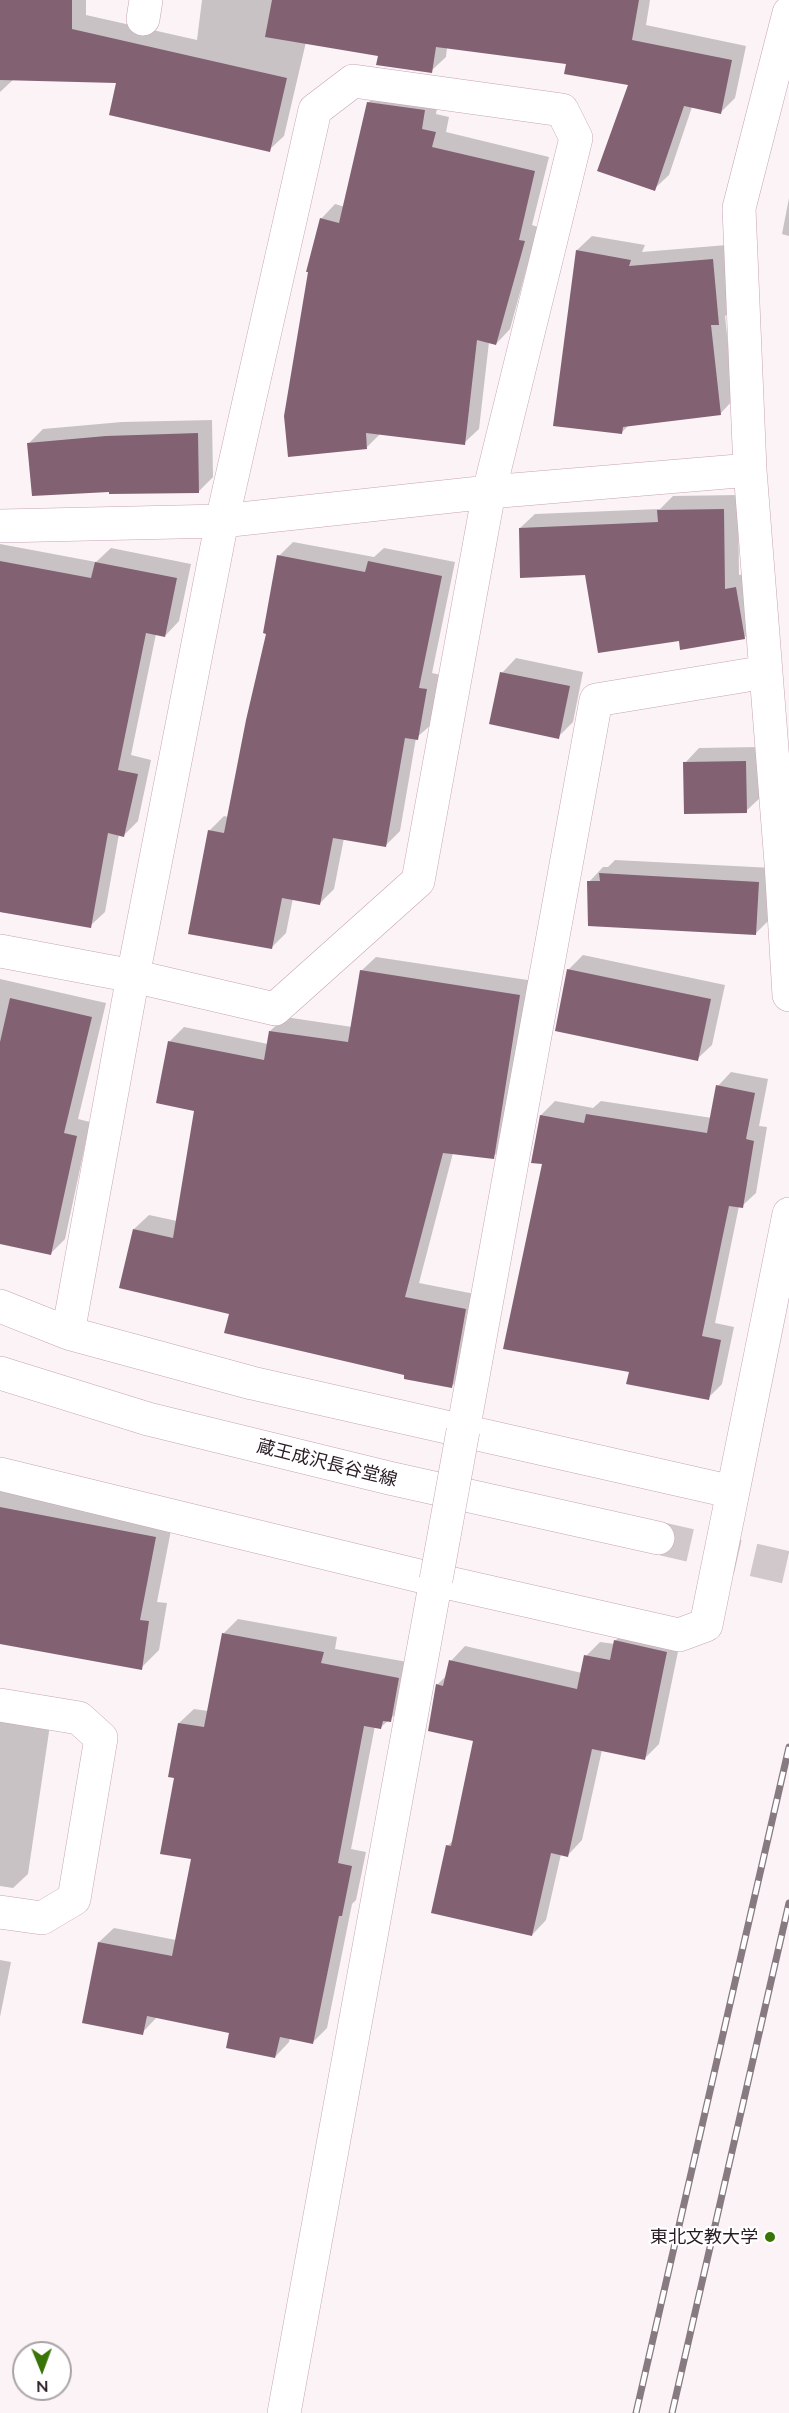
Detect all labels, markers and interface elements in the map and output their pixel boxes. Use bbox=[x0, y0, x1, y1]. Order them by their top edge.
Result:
street label: 蔵王成沢長谷堂線 bbox=[255, 1435, 399, 1491]
place label: 東北文教大学 bbox=[650, 2226, 758, 2248]
marker: 東北文教大学 bbox=[763, 2230, 777, 2244]
north arrow bbox=[12, 2341, 72, 2401]
text: N bbox=[36, 2378, 49, 2397]

